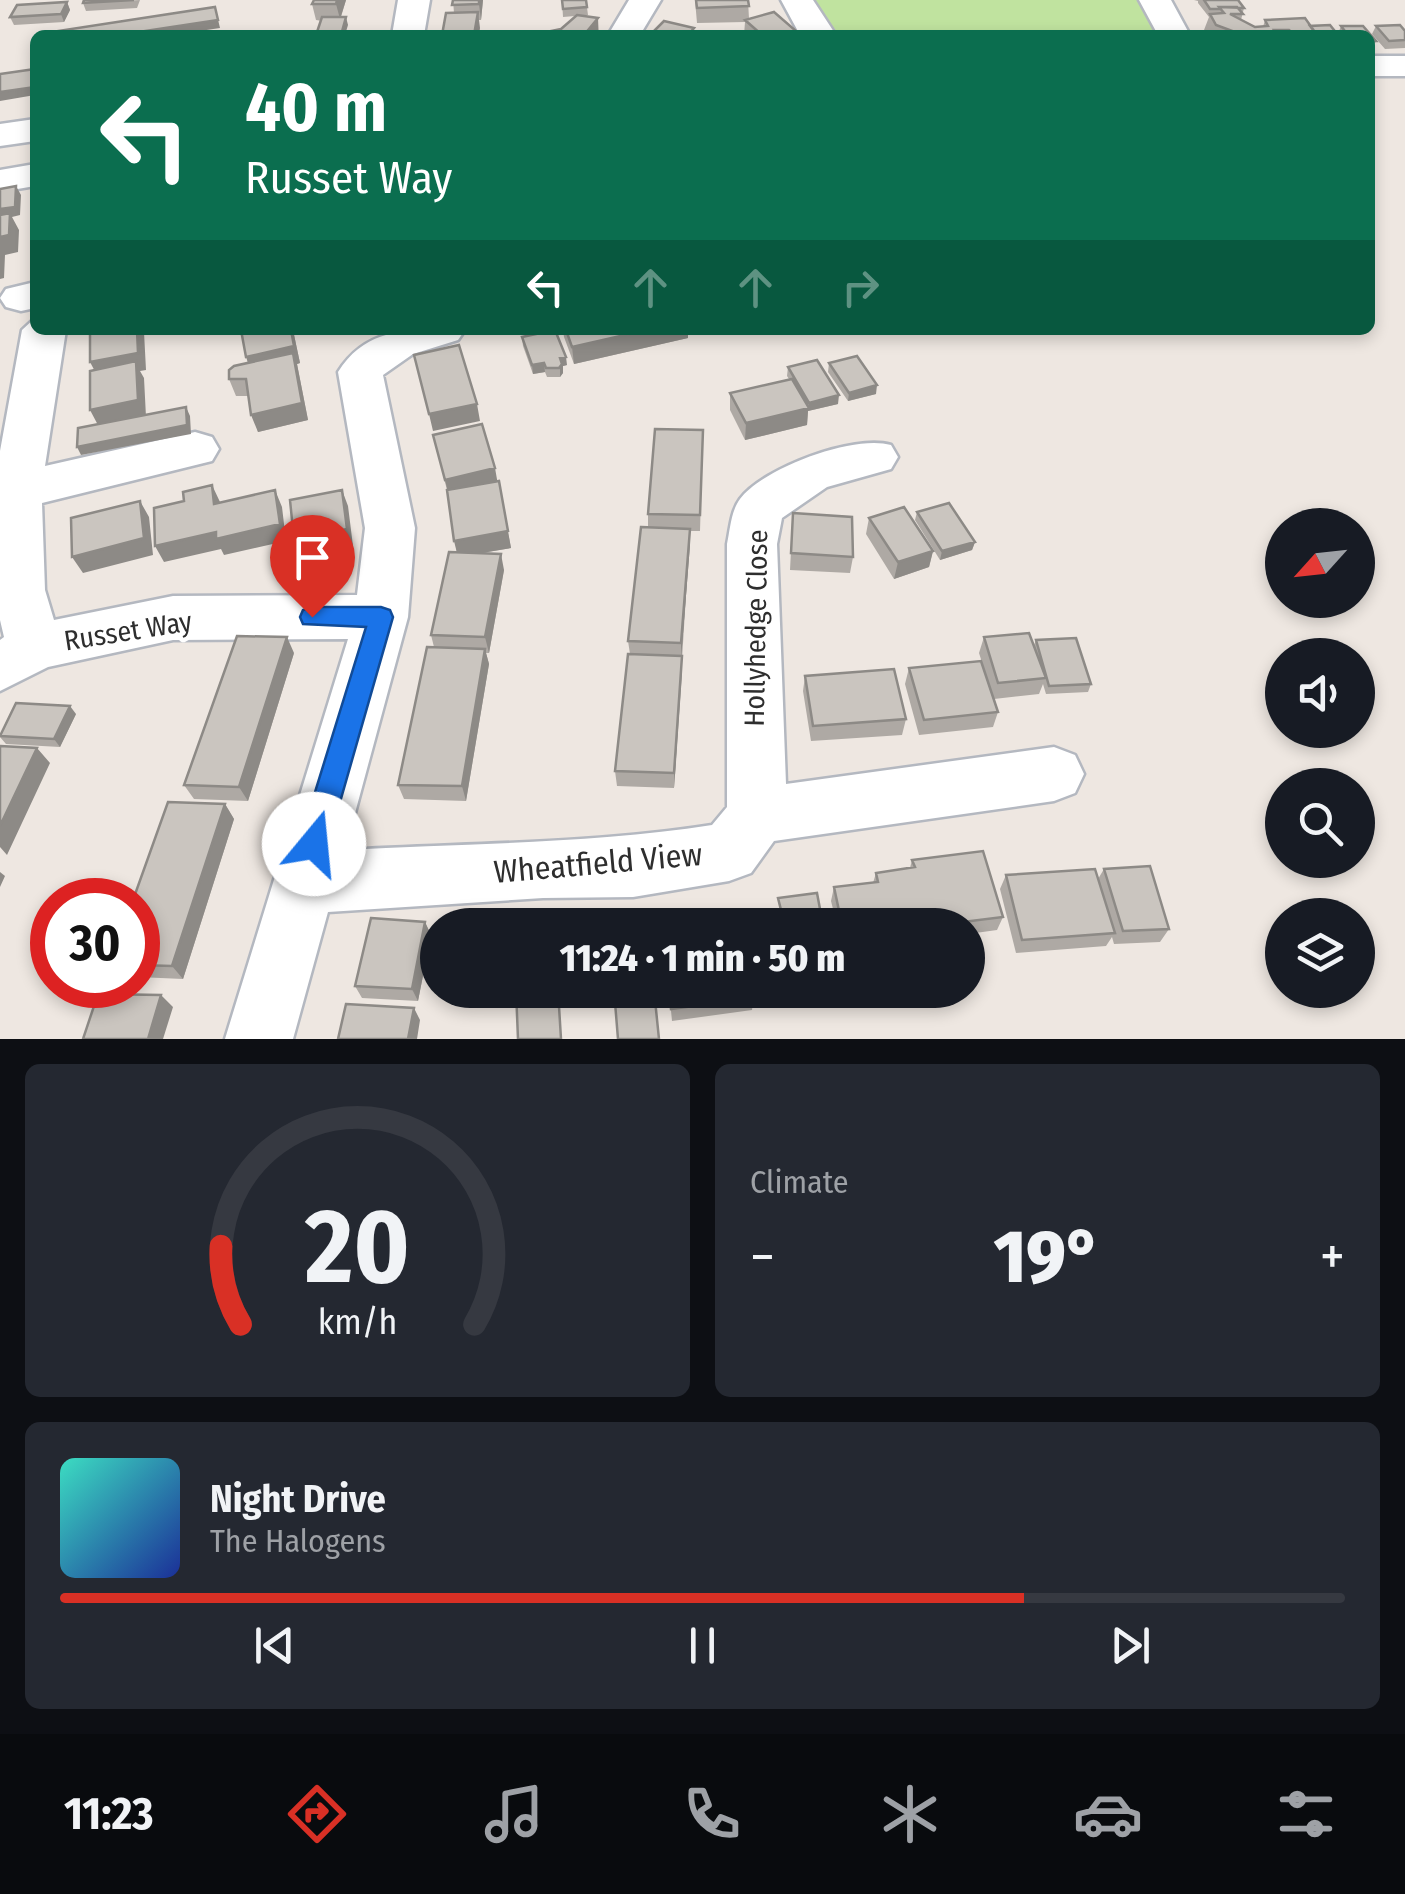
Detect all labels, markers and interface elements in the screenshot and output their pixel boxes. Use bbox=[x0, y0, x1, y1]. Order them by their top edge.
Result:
text: 40 m bbox=[245, 66, 387, 150]
icon: left bbox=[80, 70, 210, 200]
text: Russet Way bbox=[245, 151, 452, 205]
icon: left bbox=[518, 260, 573, 315]
icon: ahead bbox=[623, 260, 678, 315]
icon: ahead bbox=[728, 260, 783, 315]
icon: right bbox=[833, 260, 888, 315]
north arrow bbox=[1265, 508, 1375, 618]
map controls bbox=[1265, 508, 1375, 1008]
pin bbox=[270, 515, 355, 618]
street label: Hollyhedge Close bbox=[738, 529, 774, 727]
icon: arrive bbox=[285, 530, 340, 585]
street label: Russet Way bbox=[62, 605, 195, 657]
button: sound bbox=[1265, 638, 1375, 748]
button: search bbox=[1265, 768, 1375, 878]
position arrow bbox=[262, 792, 366, 896]
street label: Wheatfield View bbox=[492, 835, 704, 891]
speed limit sign: 30 bbox=[30, 878, 160, 1008]
button: layers bbox=[1265, 898, 1375, 1008]
text: 11:24 · 1 min · 50 m bbox=[560, 935, 845, 981]
text: Climate bbox=[750, 1163, 849, 1201]
text: 20 bbox=[304, 1185, 410, 1310]
text: 19° bbox=[994, 1212, 1101, 1302]
text: − bbox=[750, 1224, 775, 1290]
text: + bbox=[1320, 1224, 1345, 1290]
text: km/h bbox=[318, 1301, 397, 1343]
text: Night Drive bbox=[210, 1476, 386, 1522]
text: The Halogens bbox=[210, 1522, 386, 1560]
icon: previous bbox=[247, 1618, 302, 1673]
icon: pause bbox=[675, 1618, 730, 1673]
icon: next bbox=[1103, 1618, 1158, 1673]
icon: directions bbox=[282, 1779, 352, 1849]
icon: music bbox=[479, 1779, 549, 1849]
icon: phone bbox=[677, 1779, 747, 1849]
icon: climate bbox=[875, 1779, 945, 1849]
icon: car bbox=[1073, 1779, 1143, 1849]
icon: filters bbox=[1271, 1779, 1341, 1849]
text: 11:23 bbox=[64, 1787, 154, 1841]

